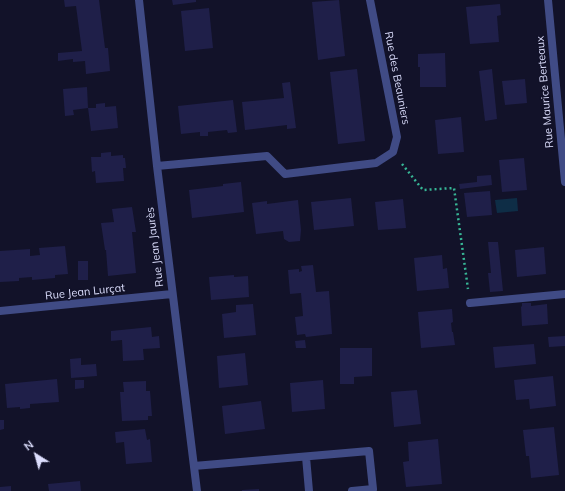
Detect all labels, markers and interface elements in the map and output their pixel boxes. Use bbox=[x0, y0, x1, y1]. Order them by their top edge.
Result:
street label: Rue des Beauniers bbox=[381, 30, 413, 126]
street label: Rue Maurice Berteaux bbox=[534, 35, 556, 149]
street label: Rue Jean Jaurès bbox=[144, 206, 166, 288]
street label: Rue Jean Lurçat bbox=[44, 281, 126, 303]
north arrow bbox=[16, 435, 56, 475]
text: N bbox=[21, 437, 36, 454]

